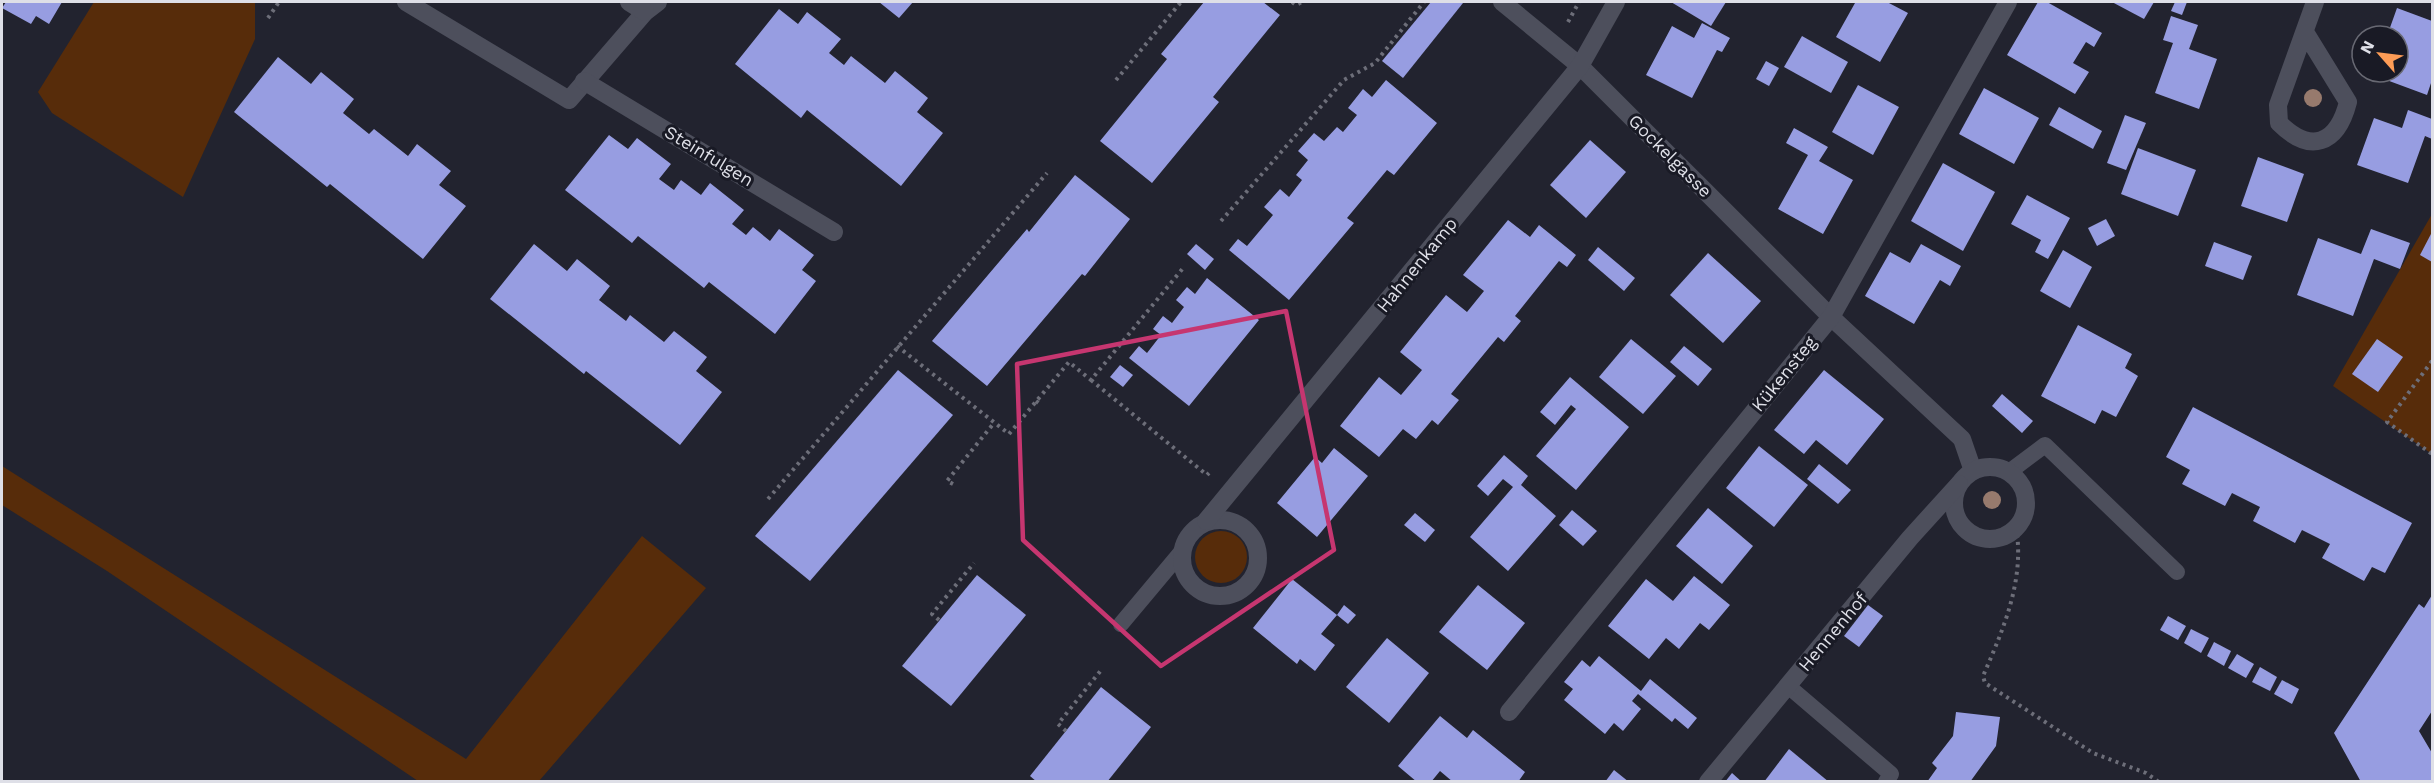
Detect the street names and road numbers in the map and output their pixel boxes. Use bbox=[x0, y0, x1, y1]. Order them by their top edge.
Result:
street label: Gockelgasse bbox=[1624, 110, 1716, 202]
street label: Steinfulgen bbox=[661, 121, 758, 190]
street label: Hahnenkamp bbox=[1372, 213, 1461, 316]
street label: Kükensteg bbox=[1747, 331, 1821, 416]
street label: Hennenhof bbox=[1794, 588, 1872, 675]

